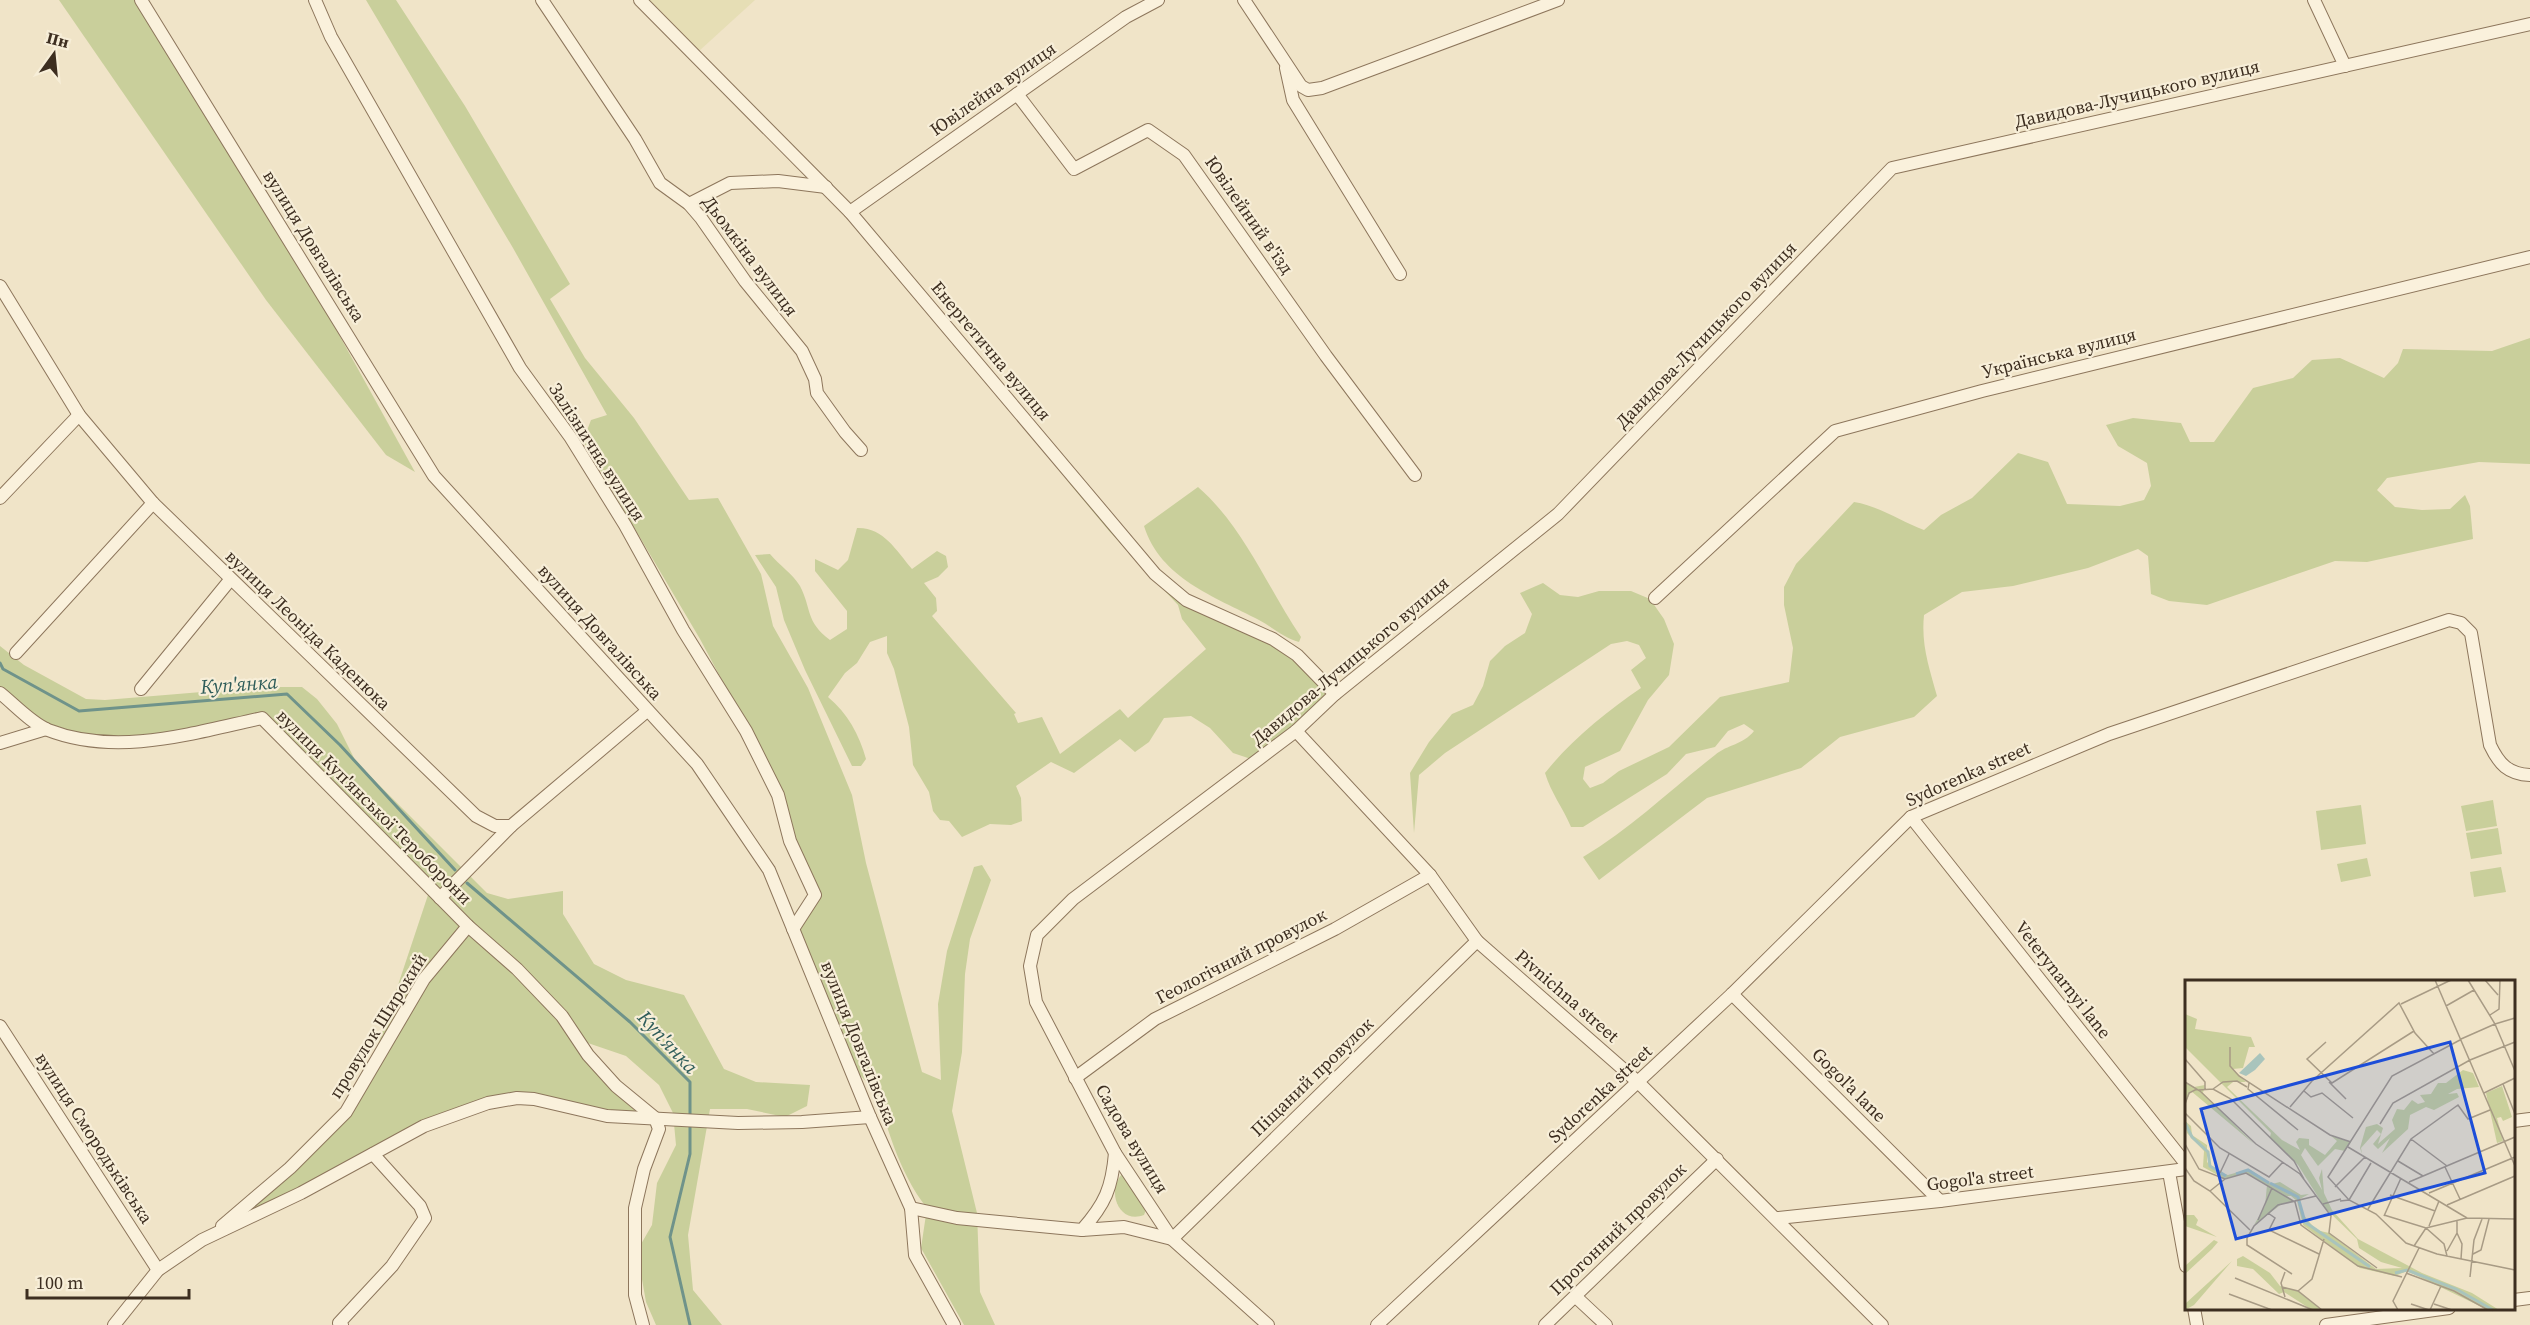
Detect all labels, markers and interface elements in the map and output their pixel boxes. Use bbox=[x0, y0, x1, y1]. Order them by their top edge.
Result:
north arrow bbox=[24, 24, 84, 84]
text: Пн bbox=[44, 26, 72, 53]
street label: Ювілейна вулиця bbox=[925, 36, 1061, 141]
street label: Давидова-Лучицького вулиця bbox=[2012, 53, 2262, 134]
street label: Ювілейний в'їзд bbox=[1199, 151, 1300, 279]
street label: вулиця Довгалівська bbox=[257, 165, 372, 327]
street label: Дьомкіна вулиця bbox=[697, 190, 804, 321]
street label: Давидова-Лучицького вулиця bbox=[1609, 236, 1802, 434]
street label: Енергетична вулиця bbox=[926, 276, 1057, 426]
street label: Українська вулиця bbox=[1979, 321, 2139, 384]
street label: Залізнична вулиця bbox=[543, 378, 652, 526]
street label: вулиця Леоніда Каденюка bbox=[220, 544, 397, 716]
street label: вулиця Довгалівська bbox=[533, 558, 669, 706]
street label: Давидова-Лучицького вулиця bbox=[1245, 570, 1454, 751]
water label: Куп'янка bbox=[198, 667, 279, 701]
street label: вулиця Куп'янської Тероборони bbox=[271, 703, 478, 910]
street label: Sydorenka street bbox=[1902, 735, 2034, 812]
street label: Геологічний провулок bbox=[1151, 902, 1331, 1010]
street label: Veterynarnyi lane bbox=[2009, 916, 2117, 1044]
street label: Pivnichna street bbox=[1510, 943, 1625, 1048]
street label: провулок Широкий bbox=[323, 948, 432, 1103]
street label: вулиця Довгалівська bbox=[815, 957, 904, 1129]
inset map bbox=[2185, 980, 2515, 1310]
water label: Куп'янка bbox=[631, 1003, 705, 1080]
street label: Піщаний провулок bbox=[1245, 1011, 1379, 1142]
street label: Sydorenka street bbox=[1542, 1039, 1657, 1148]
street label: Gogol'a lane bbox=[1806, 1042, 1892, 1128]
street label: вулиця Смородьківська bbox=[30, 1047, 160, 1229]
street label: Садова вулиця bbox=[1090, 1079, 1175, 1198]
street label: Прогонний провулок bbox=[1544, 1157, 1691, 1301]
street label: Gogol'a street bbox=[1925, 1159, 2035, 1196]
scale bar bbox=[27, 1262, 189, 1300]
text: 100 m bbox=[36, 1270, 83, 1295]

